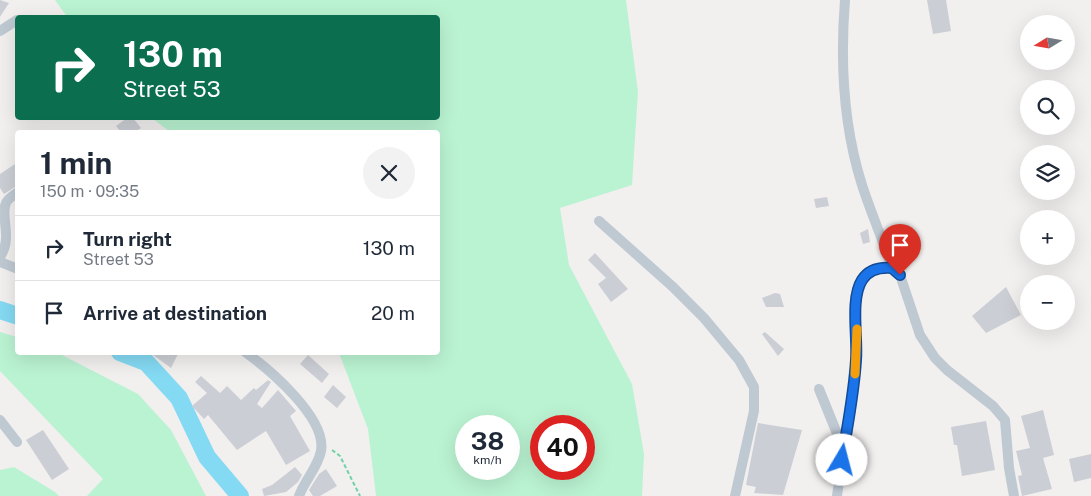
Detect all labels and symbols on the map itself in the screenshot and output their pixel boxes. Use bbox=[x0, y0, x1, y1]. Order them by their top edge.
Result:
north arrow bbox=[1020, 15, 1075, 70]
pin bbox=[879, 224, 921, 275]
speed limit sign: 40 bbox=[530, 415, 595, 480]
position arrow bbox=[815, 433, 867, 485]

